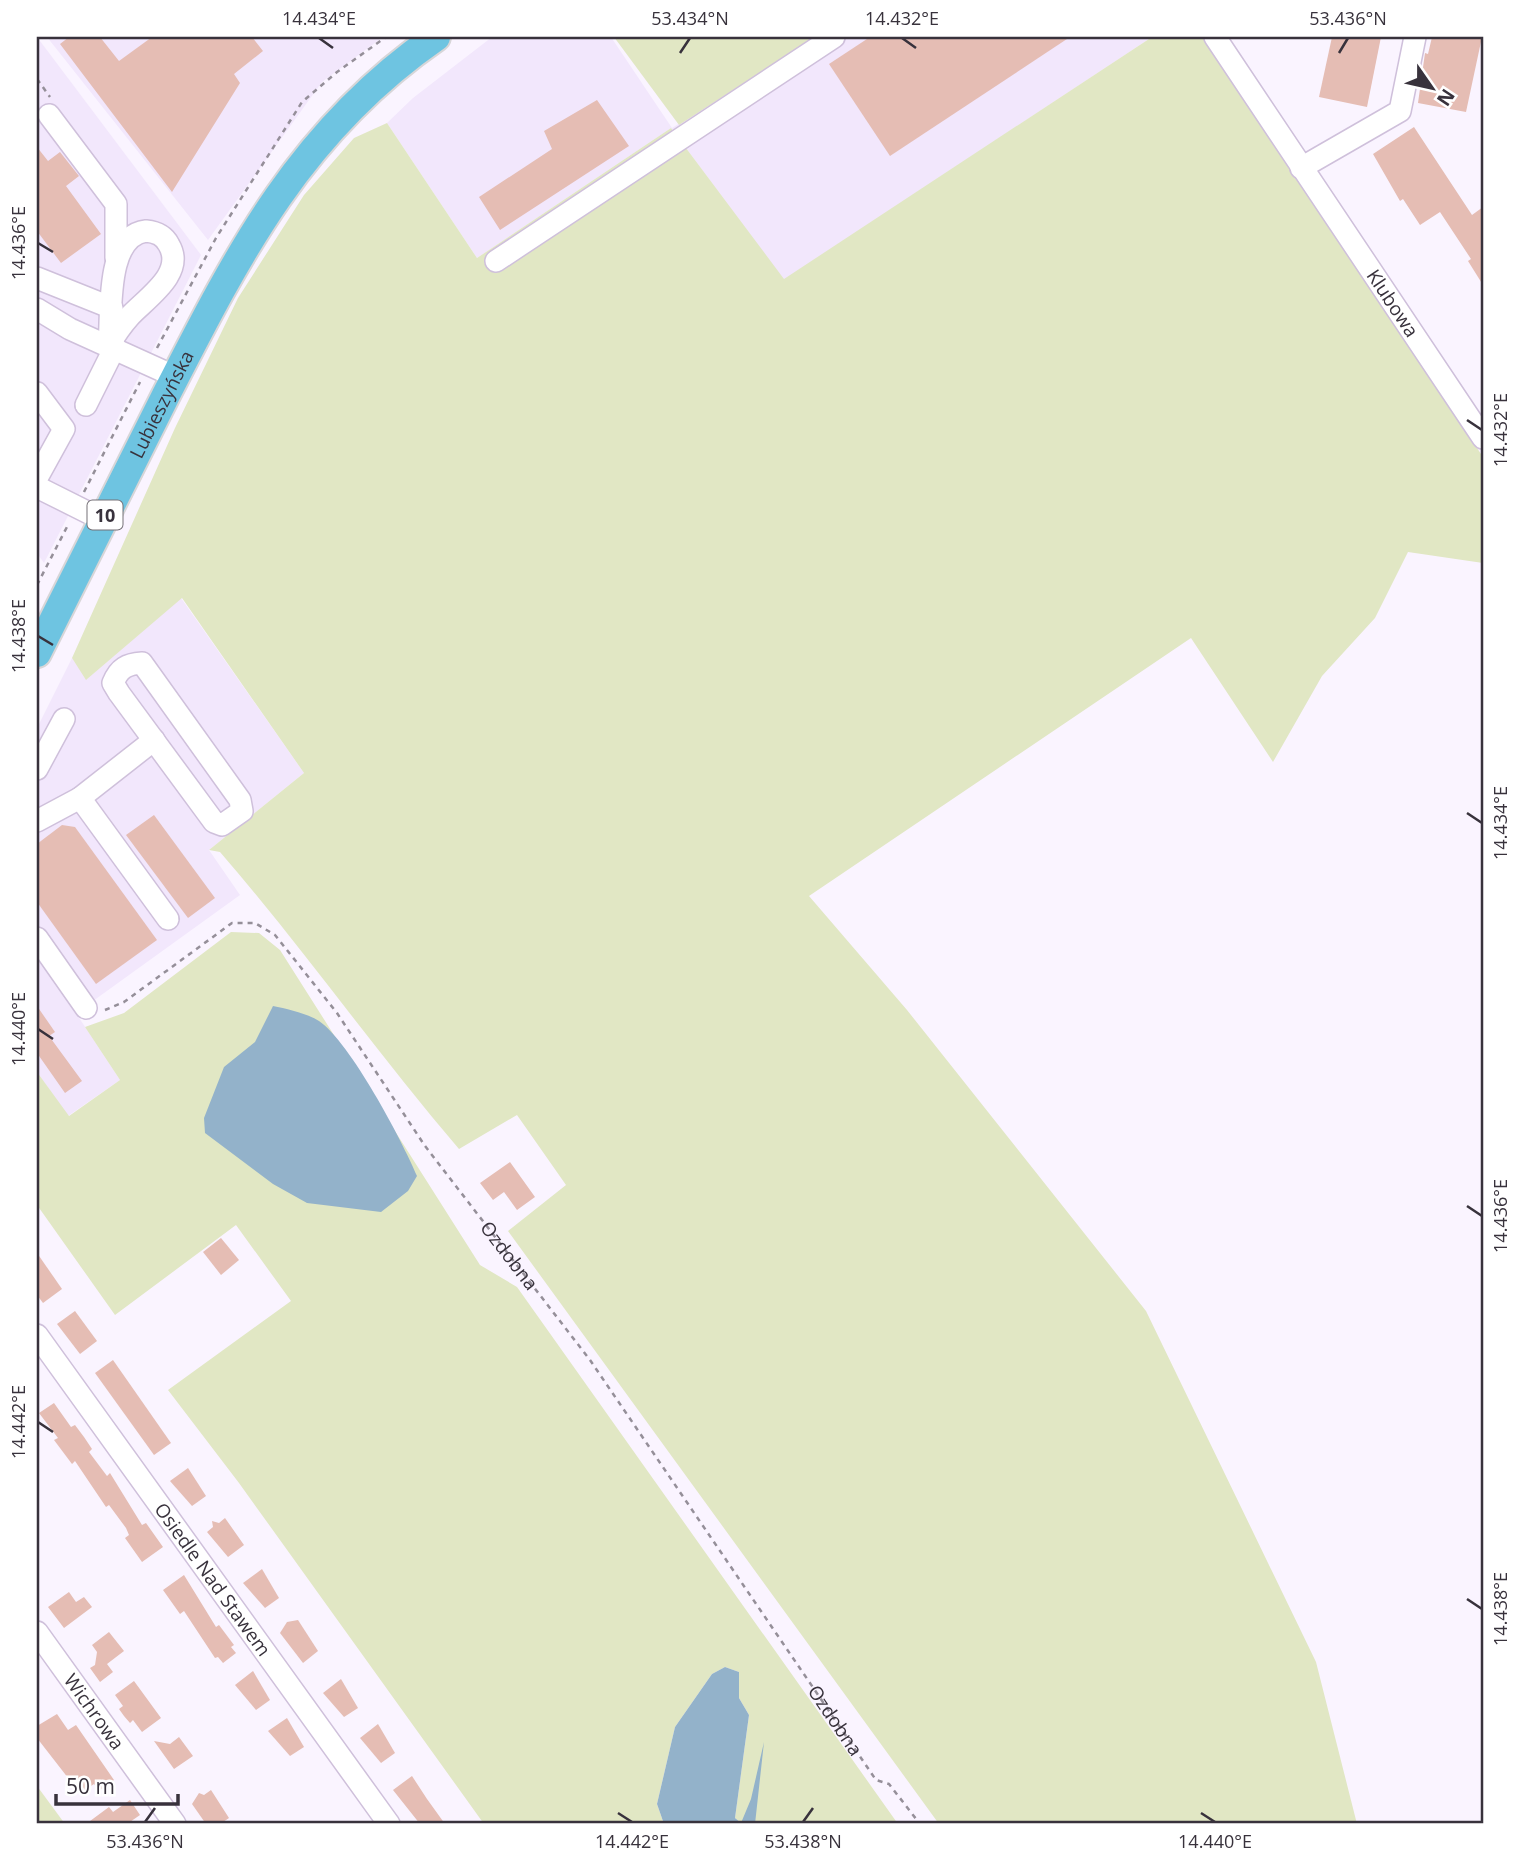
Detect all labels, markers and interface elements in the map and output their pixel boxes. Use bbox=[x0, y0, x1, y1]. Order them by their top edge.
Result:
text: 14.434°E bbox=[282, 6, 356, 30]
text: 53.434°N bbox=[651, 6, 729, 30]
text: 14.432°E bbox=[865, 6, 939, 30]
text: 53.436°N bbox=[1309, 6, 1387, 30]
north arrow bbox=[1398, 52, 1468, 122]
text: N bbox=[1431, 84, 1461, 111]
text: 14.436°E bbox=[6, 206, 30, 280]
street label: Klubowa bbox=[1361, 264, 1425, 342]
street label: Lubieszyńska bbox=[123, 346, 200, 463]
text: 14.432°E bbox=[1488, 393, 1512, 467]
road number: 10 bbox=[88, 500, 122, 530]
text: 14.438°E bbox=[6, 599, 30, 673]
text: 14.434°E bbox=[1488, 786, 1512, 860]
text: 14.440°E bbox=[6, 992, 30, 1066]
text: 14.436°E bbox=[1488, 1179, 1512, 1253]
street label: Ozdobna bbox=[474, 1216, 544, 1295]
text: 14.442°E bbox=[6, 1385, 30, 1459]
street label: Osiedle Nad Stawem bbox=[149, 1497, 277, 1661]
text: 14.438°E bbox=[1488, 1572, 1512, 1646]
street label: Wichrowa bbox=[58, 1668, 130, 1755]
street label: Ozdobna bbox=[802, 1680, 869, 1761]
scale bar bbox=[56, 1763, 178, 1807]
text: 50 m bbox=[66, 1772, 115, 1800]
text: 53.436°N bbox=[106, 1829, 184, 1853]
text: 14.442°E bbox=[595, 1829, 669, 1853]
text: 53.438°N bbox=[764, 1829, 842, 1853]
text: 14.440°E bbox=[1178, 1829, 1252, 1853]

